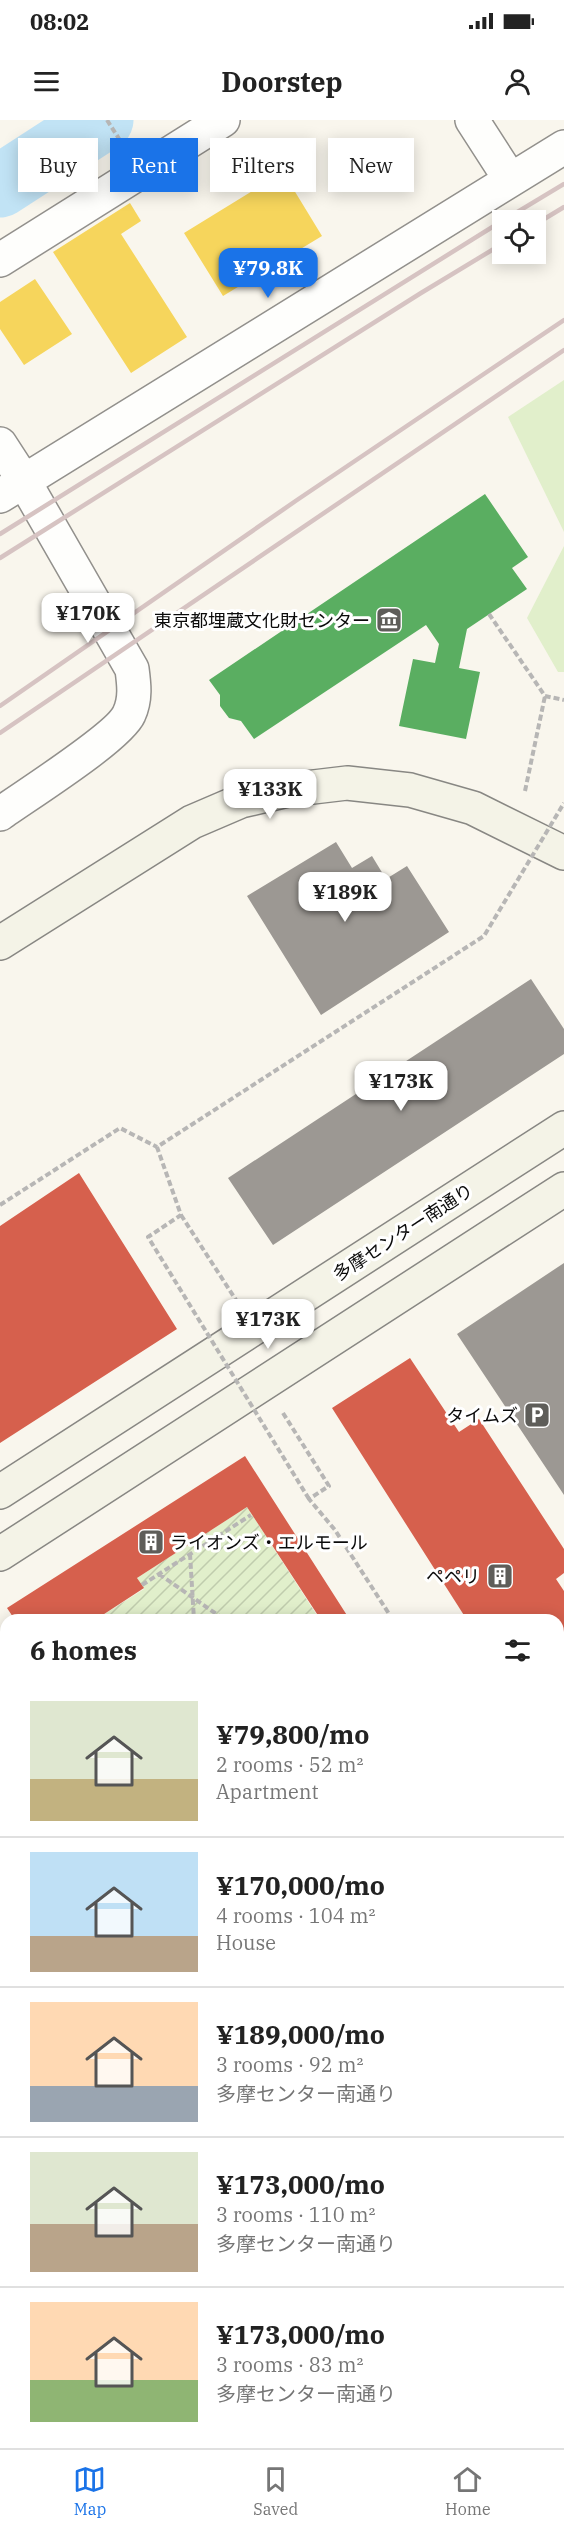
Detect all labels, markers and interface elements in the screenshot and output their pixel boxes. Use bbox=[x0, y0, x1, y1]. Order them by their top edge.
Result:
text: 08:02 bbox=[30, 7, 89, 36]
text: Doorstep bbox=[221, 64, 343, 99]
icon: menu bbox=[30, 65, 63, 98]
icon: person bbox=[501, 65, 534, 98]
chip: Buy bbox=[18, 138, 98, 192]
chip: Rent bbox=[110, 138, 198, 192]
chip: Filters bbox=[210, 138, 316, 192]
chip: New bbox=[328, 138, 414, 192]
map controls bbox=[492, 210, 546, 264]
button: locate bbox=[492, 210, 546, 264]
pin: ¥79.8K bbox=[219, 248, 317, 299]
text: ¥79.8K bbox=[233, 254, 303, 281]
pin: ¥170K bbox=[46, 593, 130, 644]
text: ¥170K bbox=[56, 599, 120, 626]
museum icon: 東京都埋蔵文化財センター bbox=[374, 605, 404, 635]
place label: 東京都埋蔵文化財センター bbox=[154, 609, 370, 632]
pin: ¥133K bbox=[228, 769, 312, 820]
text: ¥133K bbox=[238, 775, 302, 802]
pin: ¥189K bbox=[303, 872, 387, 923]
text: ¥189K bbox=[313, 878, 377, 905]
pin: ¥173K bbox=[359, 1061, 443, 1112]
text: ¥173K bbox=[369, 1067, 433, 1094]
street label: 多摩センター南通り bbox=[329, 1178, 477, 1286]
pin: ¥173K bbox=[226, 1299, 310, 1350]
text: ¥173K bbox=[236, 1305, 300, 1332]
parking icon: タイムズ bbox=[522, 1400, 552, 1430]
place label: タイムズ bbox=[446, 1404, 518, 1427]
building icon: ライオンズ・エルモール bbox=[136, 1527, 166, 1557]
place label: ライオンズ・エルモール bbox=[170, 1531, 368, 1554]
building icon: ペペリ bbox=[485, 1561, 515, 1591]
place label: ペペリ bbox=[426, 1565, 480, 1588]
text: 6 homes bbox=[30, 1633, 137, 1667]
icon: filters bbox=[501, 1634, 534, 1667]
text: ¥79,800/mo bbox=[216, 1717, 369, 1751]
icon: home bbox=[78, 1725, 150, 1797]
text: 2 rooms · 52 m² bbox=[216, 1751, 363, 1778]
text: Apartment bbox=[216, 1778, 319, 1805]
text: ¥170,000/mo bbox=[216, 1868, 385, 1902]
icon: home bbox=[78, 1876, 150, 1948]
text: 4 rooms · 104 m² bbox=[216, 1902, 375, 1929]
text: House bbox=[216, 1929, 276, 1956]
text: ¥189,000/mo bbox=[216, 2017, 385, 2051]
icon: home bbox=[78, 2026, 150, 2098]
text: 3 rooms · 92 m² bbox=[216, 2051, 363, 2078]
text: 多摩センター南通り bbox=[216, 2080, 396, 2107]
text: ¥173,000/mo bbox=[216, 2167, 385, 2201]
icon: home bbox=[78, 2176, 150, 2248]
text: 3 rooms · 110 m² bbox=[216, 2201, 375, 2228]
text: 多摩センター南通り bbox=[216, 2230, 396, 2257]
text: ¥173,000/mo bbox=[216, 2317, 385, 2351]
icon: home bbox=[78, 2326, 150, 2398]
text: 3 rooms · 83 m² bbox=[216, 2351, 363, 2378]
text: 多摩センター南通り bbox=[216, 2380, 396, 2407]
tab: Map bbox=[73, 2463, 106, 2519]
tab: Saved bbox=[253, 2463, 298, 2519]
tab: Home bbox=[445, 2463, 491, 2519]

